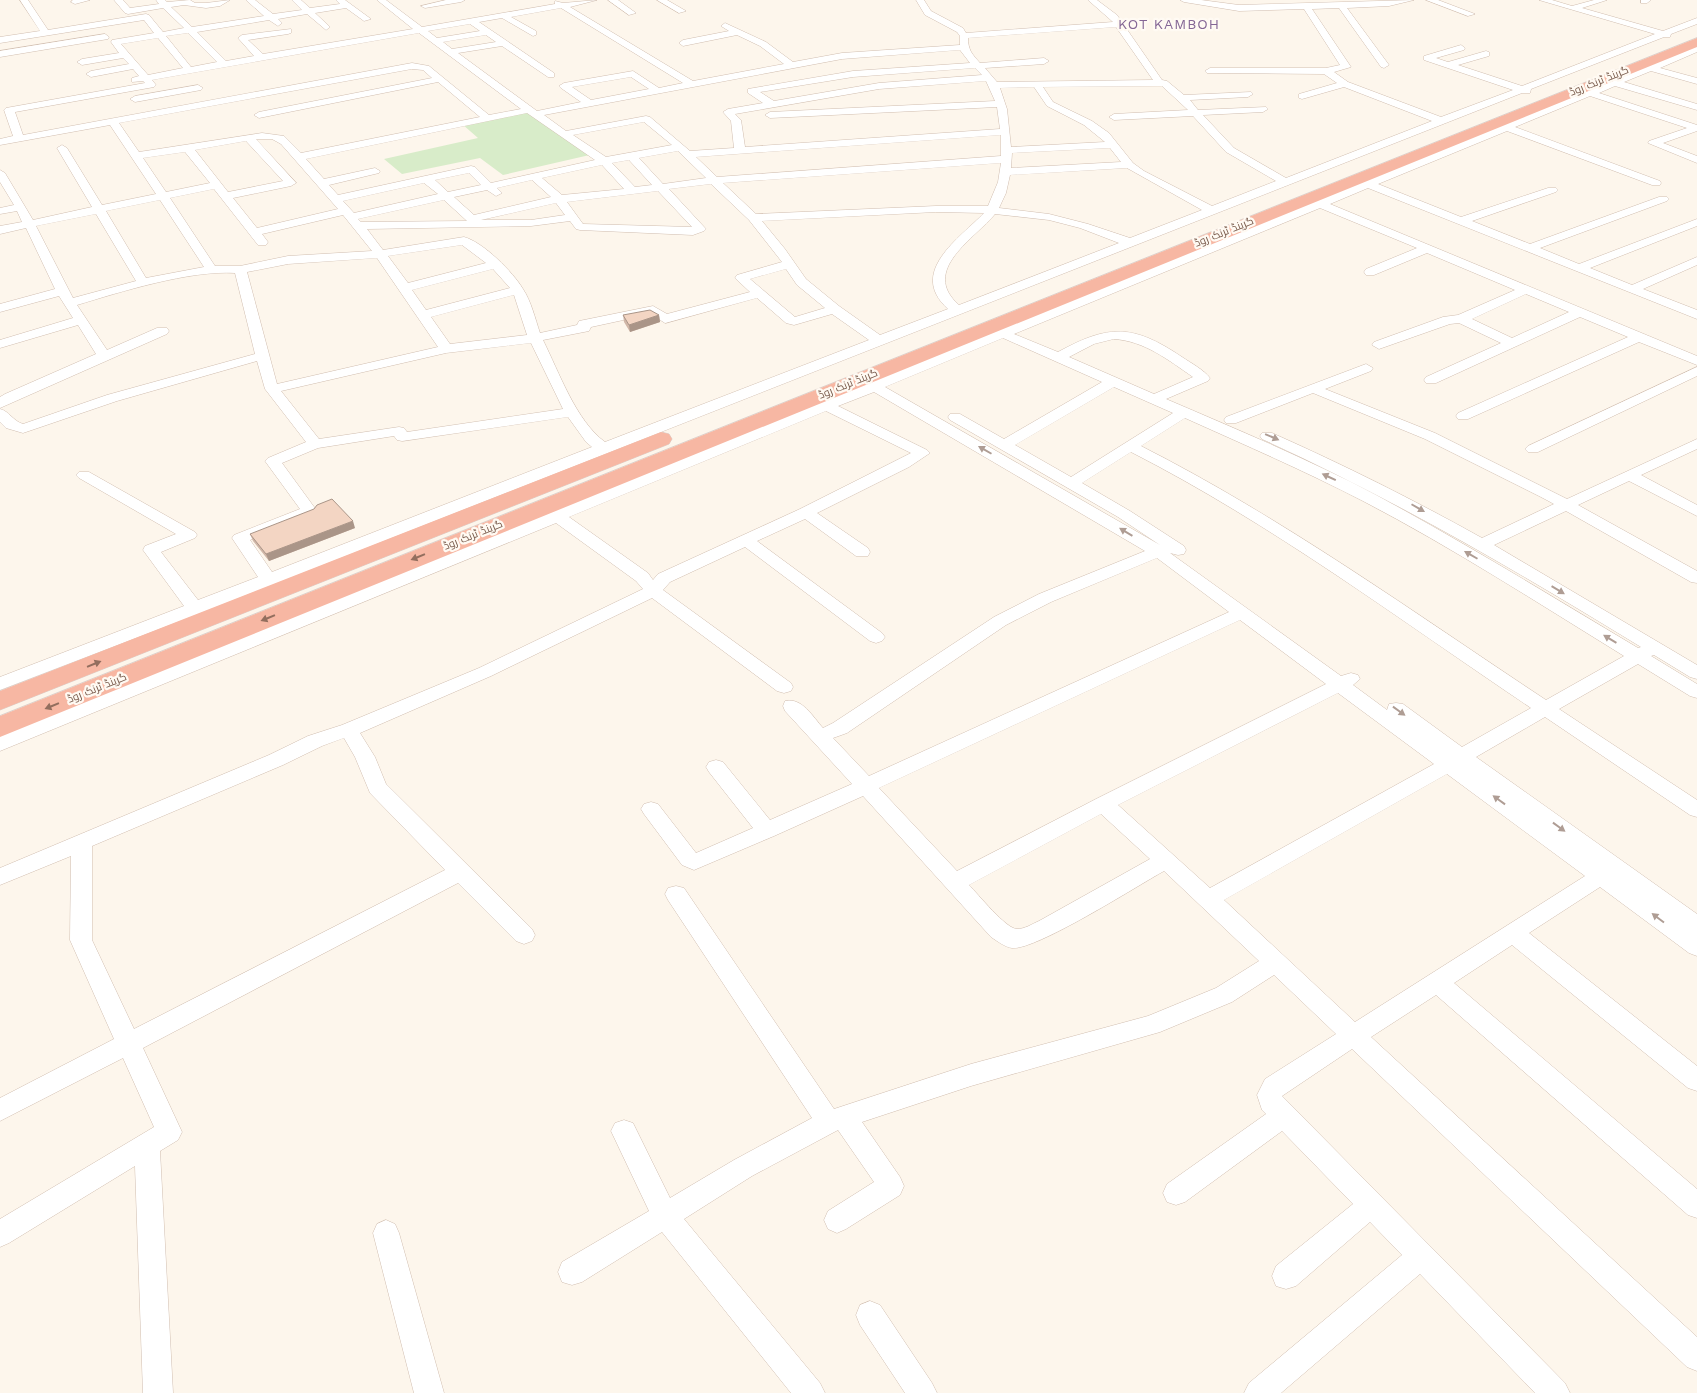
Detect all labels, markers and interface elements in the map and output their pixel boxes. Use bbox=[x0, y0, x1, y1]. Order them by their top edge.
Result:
district label: KOT KAMBOH bbox=[1118, 16, 1220, 32]
street label: گرینڈ ٹرنک روڈ bbox=[1568, 63, 1630, 99]
street label: گرینڈ ٹرنک روڈ bbox=[1193, 214, 1255, 250]
street label: گرینڈ ٹرنک روڈ bbox=[817, 366, 879, 402]
one-way arrow bbox=[1265, 434, 1279, 442]
one-way arrow bbox=[979, 445, 992, 454]
one-way arrow bbox=[1322, 473, 1336, 481]
one-way arrow bbox=[1412, 503, 1425, 512]
street label: گرینڈ ٹرنک روڈ bbox=[442, 517, 504, 553]
one-way arrow bbox=[1119, 527, 1132, 536]
one-way arrow bbox=[1465, 551, 1478, 560]
one-way arrow bbox=[411, 554, 425, 562]
one-way arrow bbox=[1552, 585, 1565, 594]
one-way arrow bbox=[261, 615, 275, 623]
one-way arrow bbox=[1604, 635, 1617, 644]
one-way arrow bbox=[87, 660, 102, 668]
street label: گرینڈ ٹرنک روڈ bbox=[66, 670, 128, 706]
one-way arrow bbox=[44, 702, 59, 710]
one-way arrow bbox=[1392, 706, 1406, 716]
one-way arrow bbox=[1492, 795, 1506, 805]
one-way arrow bbox=[1552, 822, 1566, 832]
one-way arrow bbox=[1652, 912, 1665, 923]

